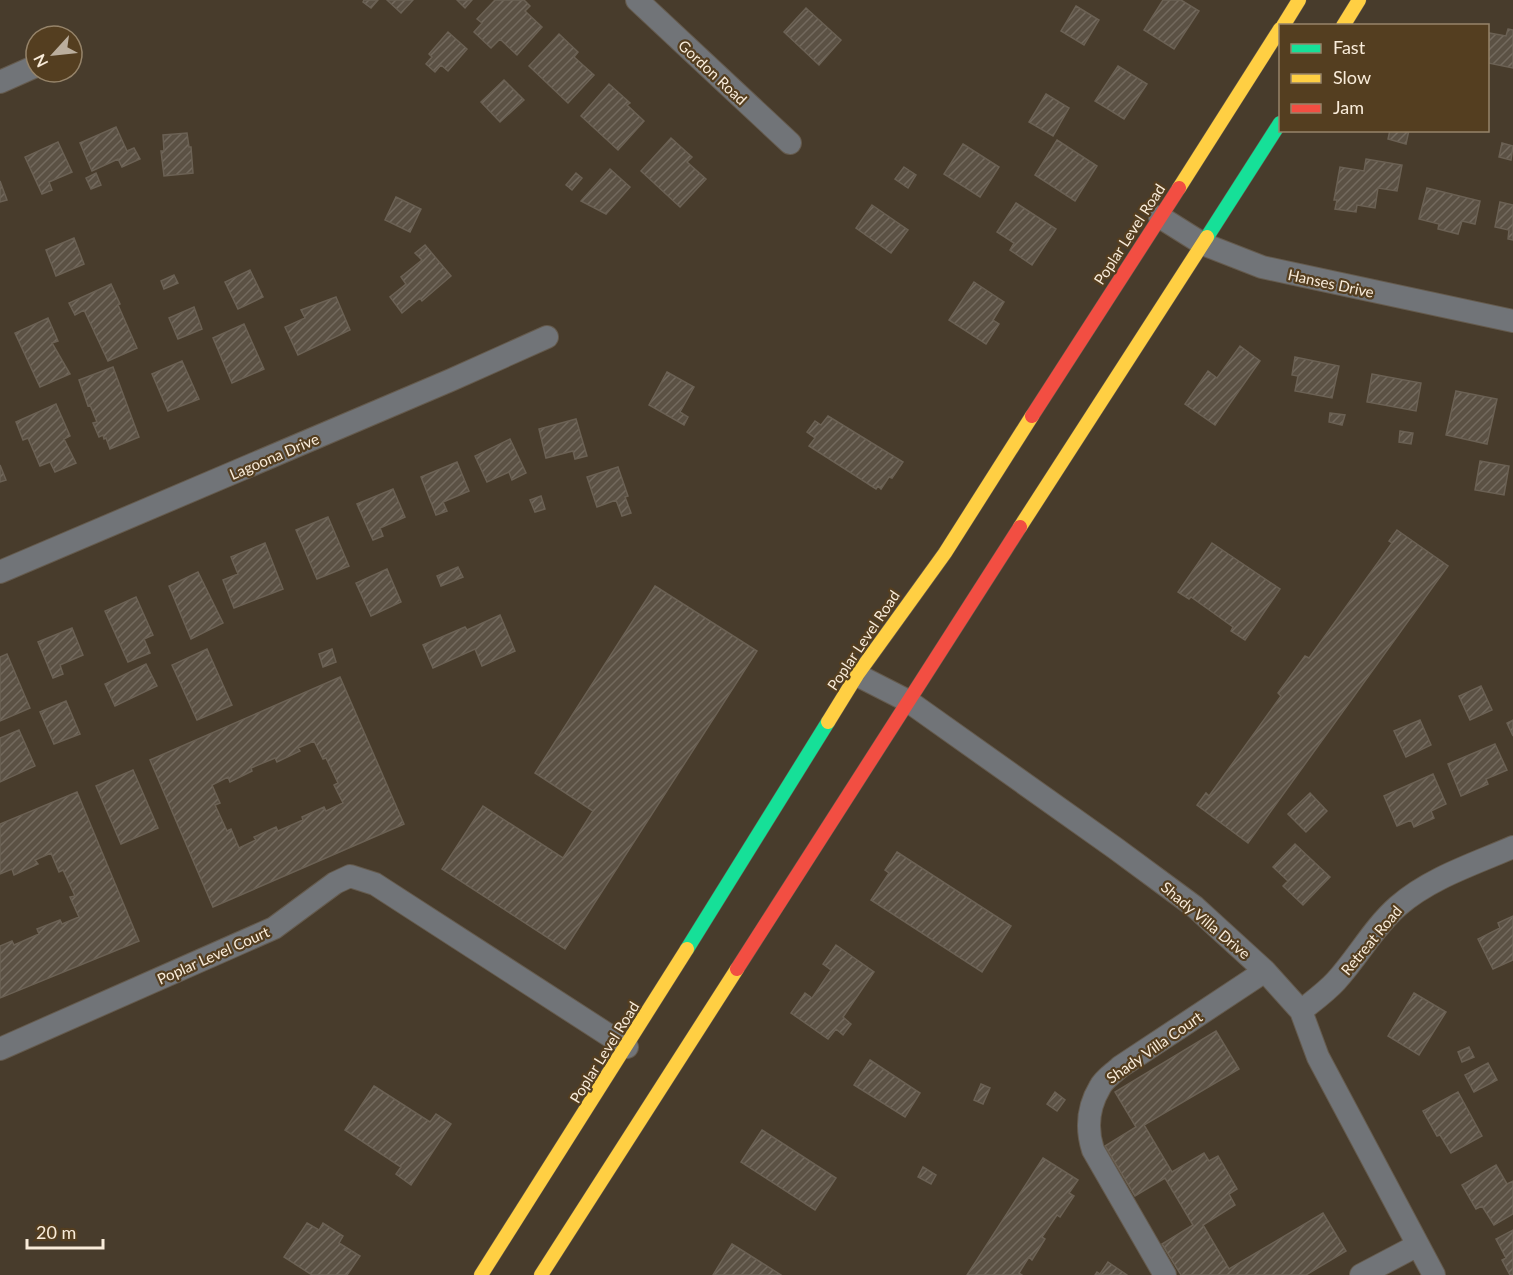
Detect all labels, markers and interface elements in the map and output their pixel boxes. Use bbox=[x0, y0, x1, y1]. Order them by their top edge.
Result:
north arrow bbox=[24, 24, 84, 84]
legend bbox=[1279, 24, 1489, 132]
street label: Gordon Road bbox=[675, 36, 751, 108]
text: Fast bbox=[1333, 36, 1366, 58]
text: N bbox=[29, 51, 51, 71]
text: Slow bbox=[1333, 66, 1371, 88]
text: Jam bbox=[1333, 96, 1364, 118]
street label: Poplar Level Road bbox=[1090, 180, 1168, 288]
street label: Hanses Drive bbox=[1286, 265, 1376, 301]
street label: Lagoona Drive bbox=[227, 429, 321, 483]
street label: Poplar Level Road bbox=[823, 587, 903, 693]
street label: Shady Villa Drive bbox=[1158, 877, 1254, 963]
street label: Retreat Road bbox=[1337, 902, 1405, 978]
street label: Poplar Level Court bbox=[154, 922, 272, 988]
street label: Poplar Level Road bbox=[565, 998, 643, 1106]
street label: Shady Villa Court bbox=[1103, 1007, 1206, 1087]
scale bar bbox=[27, 1212, 104, 1250]
text: 20 m bbox=[36, 1221, 76, 1243]

